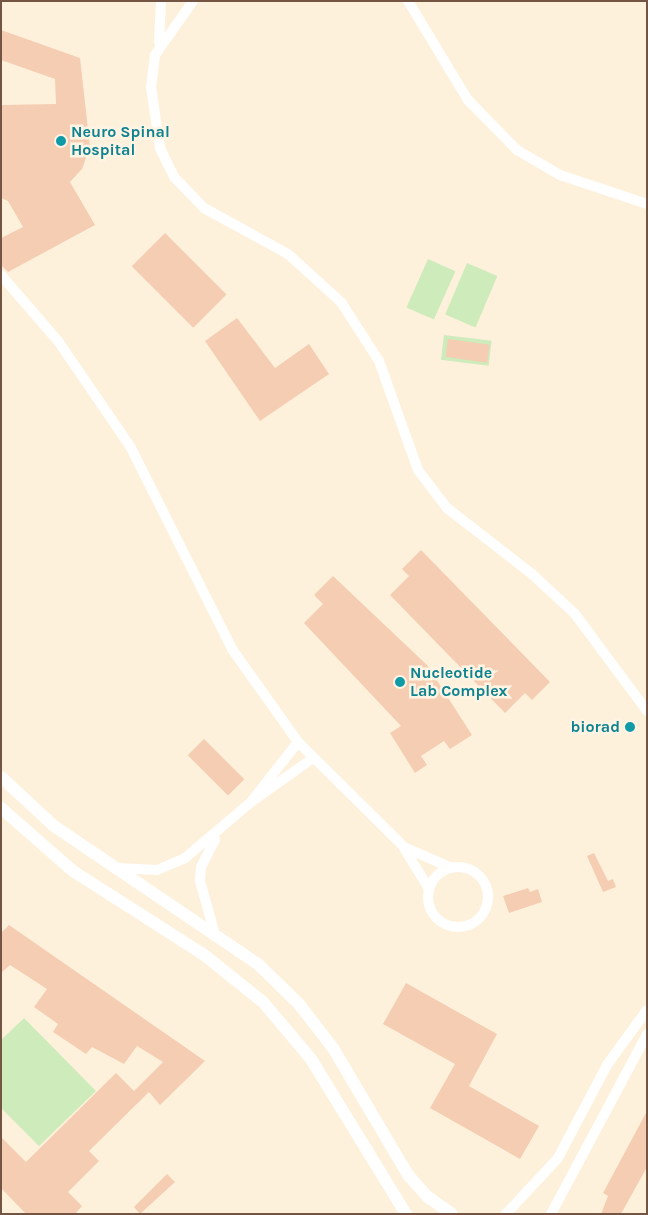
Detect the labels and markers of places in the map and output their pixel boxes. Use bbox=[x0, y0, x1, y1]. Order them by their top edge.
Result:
place label: Neuro Spinal Hospital bbox=[71, 122, 170, 160]
marker: Neuro Spinal Hospital bbox=[55, 135, 67, 147]
place label: Nucleotide Lab Complex bbox=[410, 663, 507, 701]
marker: Nucleotide Lab Complex bbox=[394, 676, 406, 688]
place label: biorad bbox=[570, 717, 620, 737]
marker: biorad bbox=[624, 721, 636, 733]

